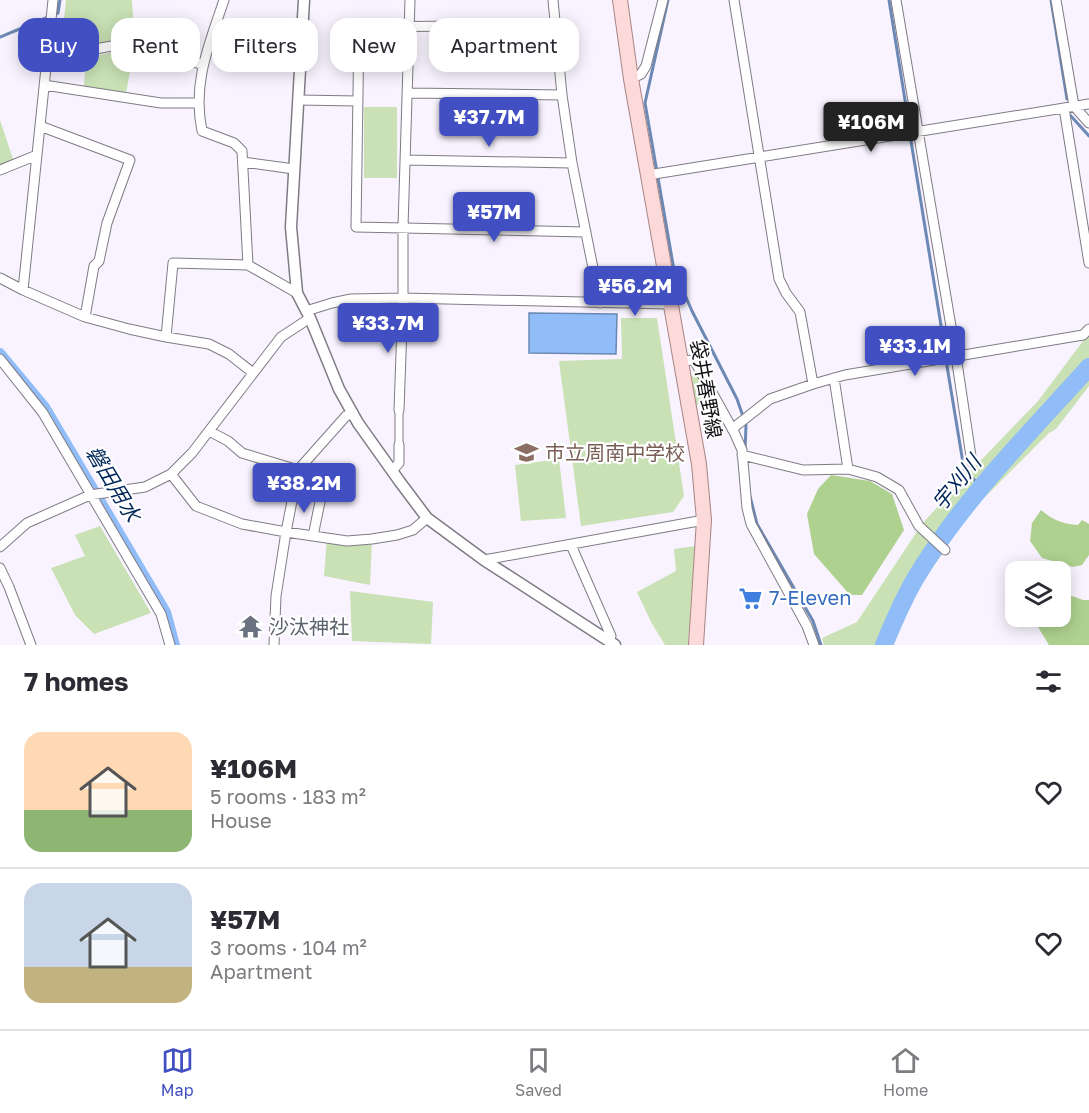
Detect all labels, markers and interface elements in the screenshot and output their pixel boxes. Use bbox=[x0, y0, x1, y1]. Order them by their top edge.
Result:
chip: Buy bbox=[18, 18, 99, 72]
chip: Rent bbox=[111, 18, 200, 72]
chip: Filters bbox=[212, 18, 318, 72]
chip: New bbox=[330, 18, 417, 72]
chip: Apartment bbox=[429, 18, 579, 72]
pin: ¥37.7M bbox=[440, 97, 538, 148]
pin: ¥106M bbox=[829, 102, 913, 153]
text: ¥37.7M bbox=[453, 104, 525, 128]
text: ¥106M bbox=[838, 109, 905, 133]
pin: ¥57M bbox=[458, 192, 530, 243]
text: ¥57M bbox=[467, 199, 521, 223]
pin: ¥56.2M bbox=[586, 266, 684, 317]
text: ¥56.2M bbox=[598, 273, 672, 297]
pin: ¥33.7M bbox=[339, 303, 437, 354]
text: ¥33.7M bbox=[352, 310, 424, 334]
pin: ¥33.1M bbox=[866, 326, 964, 377]
text: ¥33.1M bbox=[879, 333, 951, 357]
street label: 袋井春野線 bbox=[686, 338, 727, 440]
school or university icon: 市立周南中学校 bbox=[514, 440, 540, 466]
place label: 市立周南中学校 bbox=[545, 440, 685, 464]
water label: 磐田用水 bbox=[81, 441, 148, 528]
water label: 宇刈川 bbox=[926, 448, 987, 515]
pin: ¥38.2M bbox=[255, 463, 353, 514]
text: ¥38.2M bbox=[267, 470, 341, 494]
map controls bbox=[1005, 561, 1071, 627]
button: layers bbox=[1005, 561, 1071, 627]
supermarket icon: 7-Eleven bbox=[738, 585, 764, 611]
place label: 7-Eleven bbox=[769, 585, 852, 609]
temple icon: 沙汰神社 bbox=[238, 614, 264, 640]
place label: 沙汰神社 bbox=[269, 614, 349, 638]
icon: filters bbox=[1032, 665, 1065, 698]
text: 7 homes bbox=[24, 666, 129, 697]
text: ¥106M bbox=[210, 753, 297, 784]
icon: home bbox=[72, 756, 144, 828]
icon: heart bbox=[1032, 776, 1065, 809]
text: 5 rooms · 183 m² bbox=[210, 784, 366, 808]
text: House bbox=[210, 808, 272, 832]
text: ¥57M bbox=[210, 904, 280, 935]
icon: home bbox=[72, 907, 144, 979]
icon: heart bbox=[1032, 927, 1065, 960]
text: 3 rooms · 104 m² bbox=[210, 935, 367, 959]
text: Apartment bbox=[210, 959, 313, 983]
tab: Map bbox=[161, 1044, 194, 1100]
tab: Saved bbox=[515, 1044, 562, 1100]
tab: Home bbox=[883, 1044, 928, 1100]

